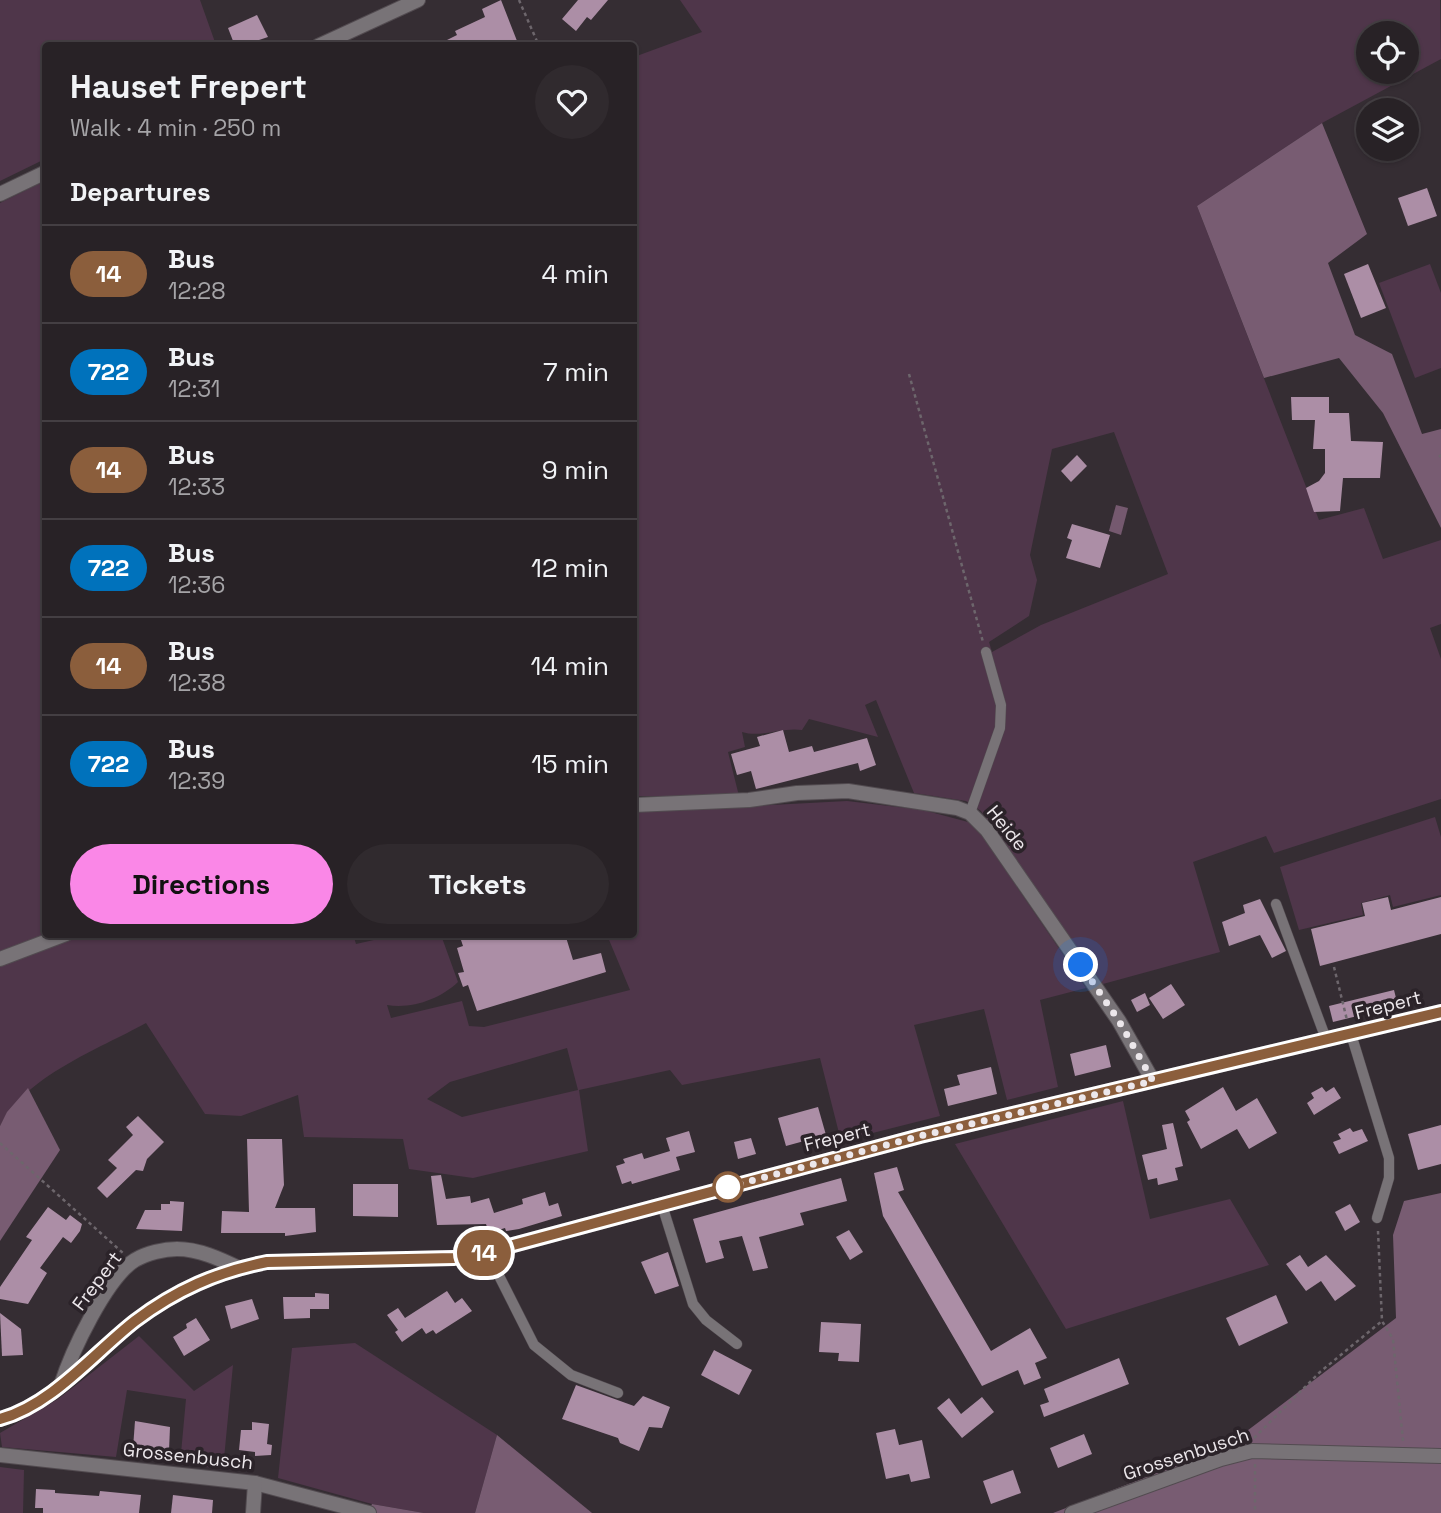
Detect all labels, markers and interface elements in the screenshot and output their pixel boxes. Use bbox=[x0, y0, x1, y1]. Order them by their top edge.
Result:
map controls bbox=[1356, 21, 1419, 161]
button: locate bbox=[1356, 21, 1419, 84]
button: heart bbox=[535, 65, 609, 139]
text: Hauset Frepert bbox=[70, 66, 307, 108]
button: layers bbox=[1356, 98, 1419, 161]
text: Walk · 4 min · 250 m bbox=[70, 113, 281, 143]
text: Departures bbox=[70, 175, 211, 209]
text: Bus bbox=[168, 242, 215, 276]
text: 4 min bbox=[541, 257, 609, 291]
text: 14 bbox=[95, 258, 122, 289]
text: 12:28 bbox=[168, 276, 226, 306]
text: Bus bbox=[168, 340, 215, 374]
text: 7 min bbox=[543, 355, 609, 389]
text: 722 bbox=[88, 356, 129, 387]
text: 12:31 bbox=[168, 374, 220, 404]
text: Bus bbox=[168, 438, 215, 472]
text: 9 min bbox=[542, 453, 609, 487]
text: 14 bbox=[95, 454, 122, 485]
text: 12:33 bbox=[168, 472, 225, 502]
text: Bus bbox=[168, 536, 215, 570]
text: 12 min bbox=[531, 551, 609, 585]
text: 722 bbox=[88, 552, 129, 583]
text: 12:36 bbox=[168, 570, 225, 600]
text: Bus bbox=[168, 634, 215, 668]
text: 14 min bbox=[531, 649, 609, 683]
text: 14 bbox=[95, 650, 122, 681]
text: 12:38 bbox=[168, 668, 226, 698]
text: Bus bbox=[168, 732, 215, 766]
text: 15 min bbox=[531, 747, 609, 781]
text: 722 bbox=[88, 748, 129, 779]
text: 12:39 bbox=[168, 766, 225, 796]
street label: Heide bbox=[981, 800, 1033, 856]
button: Directions bbox=[70, 844, 333, 924]
button: Tickets bbox=[347, 844, 609, 924]
your location bbox=[1063, 947, 1098, 982]
street label: Frepert bbox=[1352, 985, 1424, 1025]
street label: Frepert bbox=[801, 1117, 873, 1157]
unlabelled marker bbox=[713, 1172, 743, 1202]
line badge: 14 bbox=[452, 1230, 516, 1276]
text: 14 bbox=[471, 1237, 497, 1268]
street label: Frepert bbox=[67, 1246, 127, 1316]
street label: Grossenbusch bbox=[1120, 1422, 1252, 1486]
street label: Grossenbusch bbox=[122, 1437, 254, 1475]

